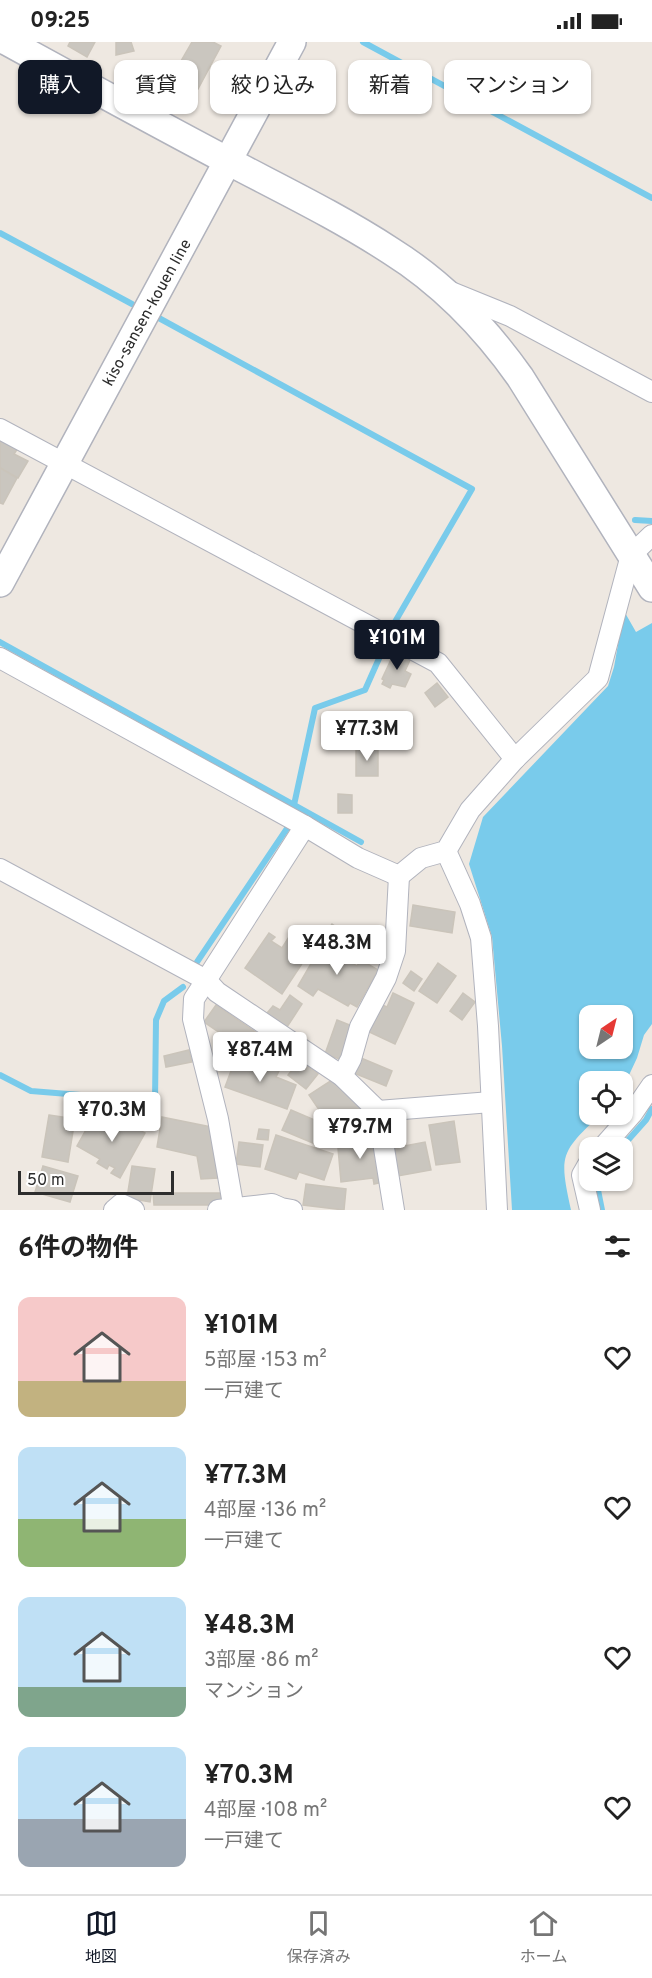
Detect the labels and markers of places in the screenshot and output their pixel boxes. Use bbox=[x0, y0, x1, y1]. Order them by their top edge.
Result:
pin: ¥101M bbox=[355, 620, 439, 671]
pin: ¥77.3M bbox=[318, 711, 416, 762]
pin: ¥48.3M bbox=[288, 925, 386, 976]
pin: ¥87.4M bbox=[211, 1032, 309, 1083]
pin: ¥70.3M bbox=[63, 1092, 161, 1143]
pin: ¥79.7M bbox=[311, 1109, 409, 1160]

